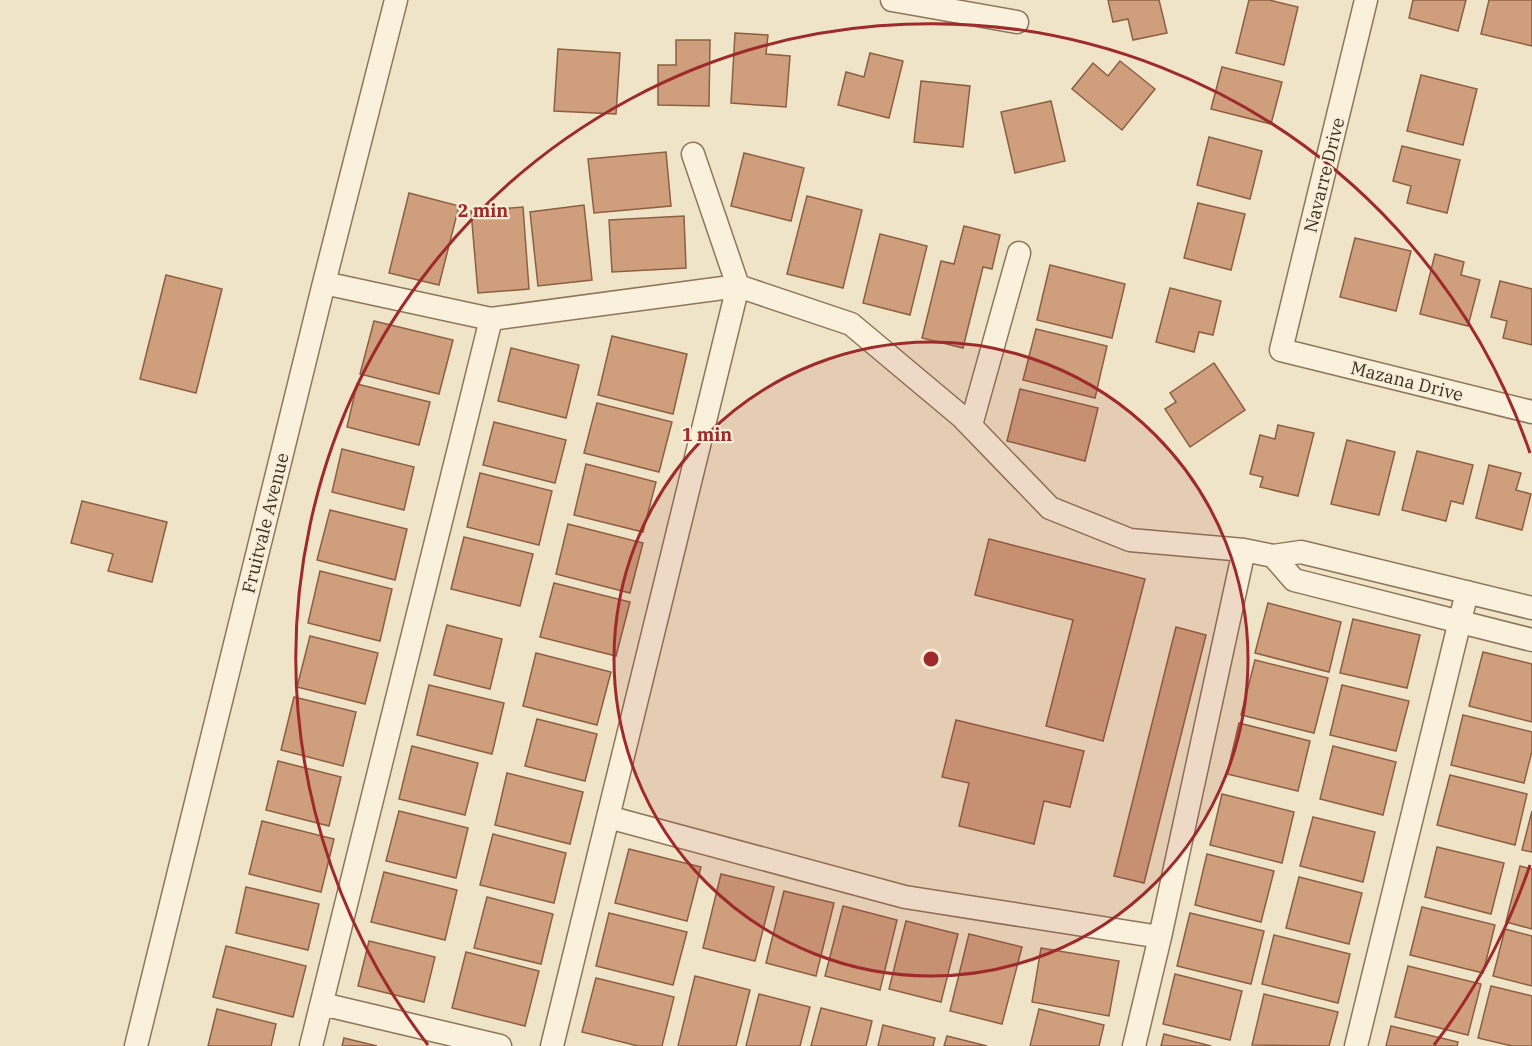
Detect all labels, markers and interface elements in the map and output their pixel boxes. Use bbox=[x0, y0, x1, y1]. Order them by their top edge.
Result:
street label: Navarre Drive bbox=[1299, 115, 1349, 235]
text: 2 min bbox=[458, 199, 508, 222]
street label: Mazana Drive bbox=[1348, 356, 1466, 406]
text: 1 min bbox=[682, 423, 732, 446]
street label: Fruitvale Avenue bbox=[236, 450, 294, 596]
centre of rings bbox=[921, 649, 941, 669]

